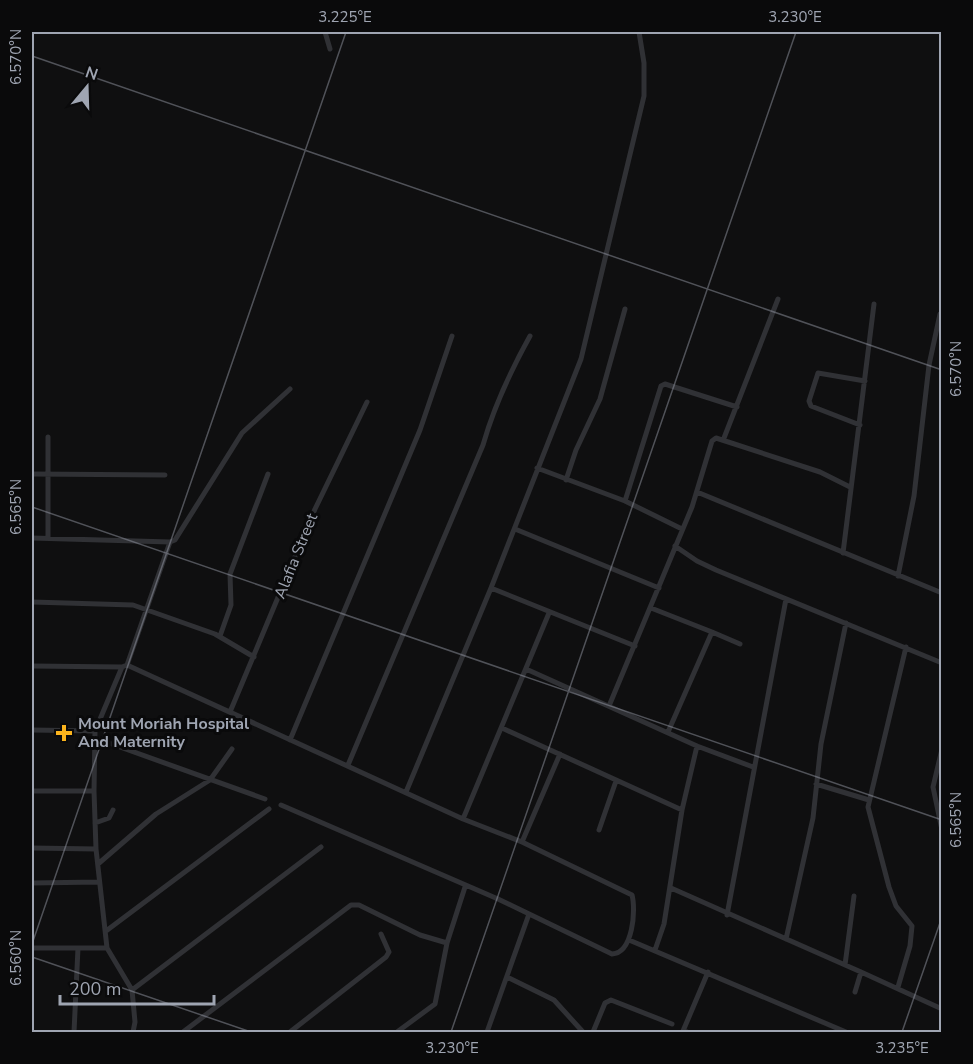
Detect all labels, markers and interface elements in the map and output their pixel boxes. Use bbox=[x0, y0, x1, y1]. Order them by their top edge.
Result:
text: 3.225°E bbox=[318, 7, 372, 27]
text: 3.230°E bbox=[768, 7, 822, 27]
text: 6.570°N bbox=[6, 29, 26, 85]
north arrow bbox=[57, 57, 117, 117]
text: N bbox=[82, 61, 101, 86]
text: 6.570°N bbox=[946, 341, 966, 397]
text: 6.565°N bbox=[6, 479, 26, 535]
street label: Alafia Street bbox=[269, 510, 323, 602]
place label: Mount Moriah Hospital And Maternity bbox=[78, 713, 249, 753]
marker: Mount Moriah Hospital And Maternity bbox=[55, 724, 73, 742]
text: 6.565°N bbox=[946, 792, 966, 848]
text: 6.560°N bbox=[6, 930, 26, 986]
scale bar bbox=[60, 968, 214, 1006]
text: 200 m bbox=[69, 977, 121, 1001]
text: 3.230°E bbox=[425, 1038, 479, 1058]
text: 3.235°E bbox=[875, 1038, 929, 1058]

